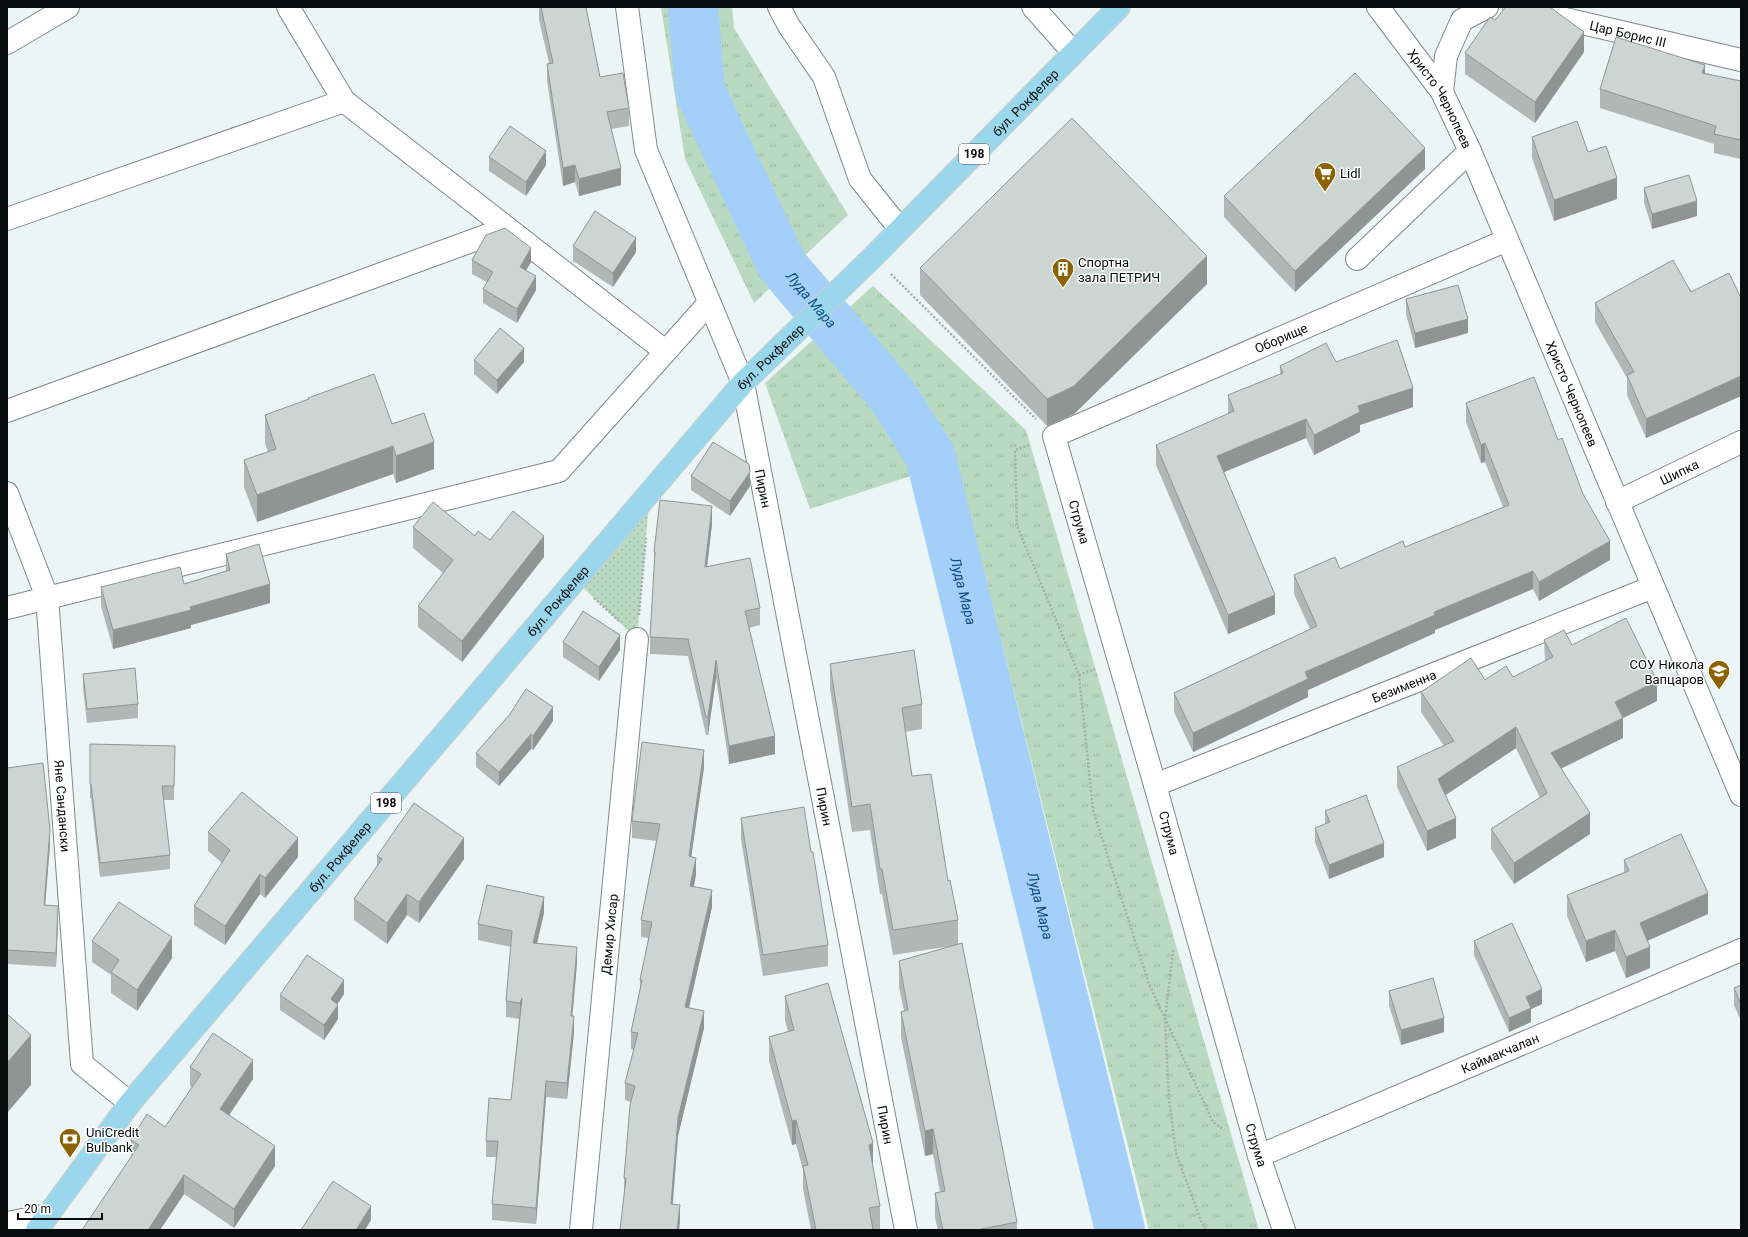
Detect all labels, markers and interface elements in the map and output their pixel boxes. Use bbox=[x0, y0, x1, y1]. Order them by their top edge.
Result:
street label: Цар Борис III bbox=[1588, 17, 1668, 50]
street label: Христо Чернопеев bbox=[1405, 46, 1475, 151]
street label: бул. Рокфелер bbox=[989, 66, 1061, 139]
road number: 198 bbox=[959, 144, 989, 164]
supermarket icon: Lidl bbox=[1312, 160, 1338, 193]
place label: Lidl bbox=[1340, 166, 1361, 181]
place label: Спортна зала ПЕТРИЧ bbox=[1078, 255, 1160, 285]
building icon: Спортна зала ПЕТРИЧ bbox=[1050, 256, 1076, 289]
water label: Луда Мара bbox=[782, 267, 840, 331]
street label: Оборище bbox=[1252, 320, 1310, 356]
street label: бул. Рокфелер bbox=[733, 321, 807, 392]
street label: Христо Чернопеев bbox=[1543, 339, 1601, 449]
street label: Шипка bbox=[1657, 456, 1701, 488]
street label: Пирин bbox=[752, 468, 774, 509]
street label: Струма bbox=[1066, 498, 1092, 546]
water label: Луда Мара bbox=[947, 555, 979, 626]
street label: бул. Рокфелер bbox=[523, 562, 592, 639]
place label: СОУ Никола Вапцаров bbox=[1630, 657, 1704, 687]
school or university icon: СОУ Никола Вапцаров bbox=[1706, 658, 1732, 691]
street label: Безименна bbox=[1370, 666, 1438, 705]
street label: Яне Сандански bbox=[52, 759, 74, 853]
street label: Пирин bbox=[813, 786, 836, 827]
road number: 198 bbox=[371, 793, 401, 813]
street label: Струма bbox=[1156, 809, 1182, 857]
street label: бул. Рокфелер bbox=[306, 818, 374, 895]
water label: Луда Мара bbox=[1024, 869, 1056, 941]
street label: Демир Хисар bbox=[598, 893, 620, 975]
street label: Каймакчалан bbox=[1459, 1030, 1541, 1076]
street label: Пирин bbox=[875, 1104, 897, 1145]
street label: Струма bbox=[1242, 1121, 1270, 1169]
place label: UniCredit Bulbank bbox=[86, 1125, 139, 1155]
bank icon: UniCredit Bulbank bbox=[57, 1126, 83, 1159]
scale bar bbox=[18, 1195, 102, 1221]
text: 20 m bbox=[24, 1202, 51, 1216]

